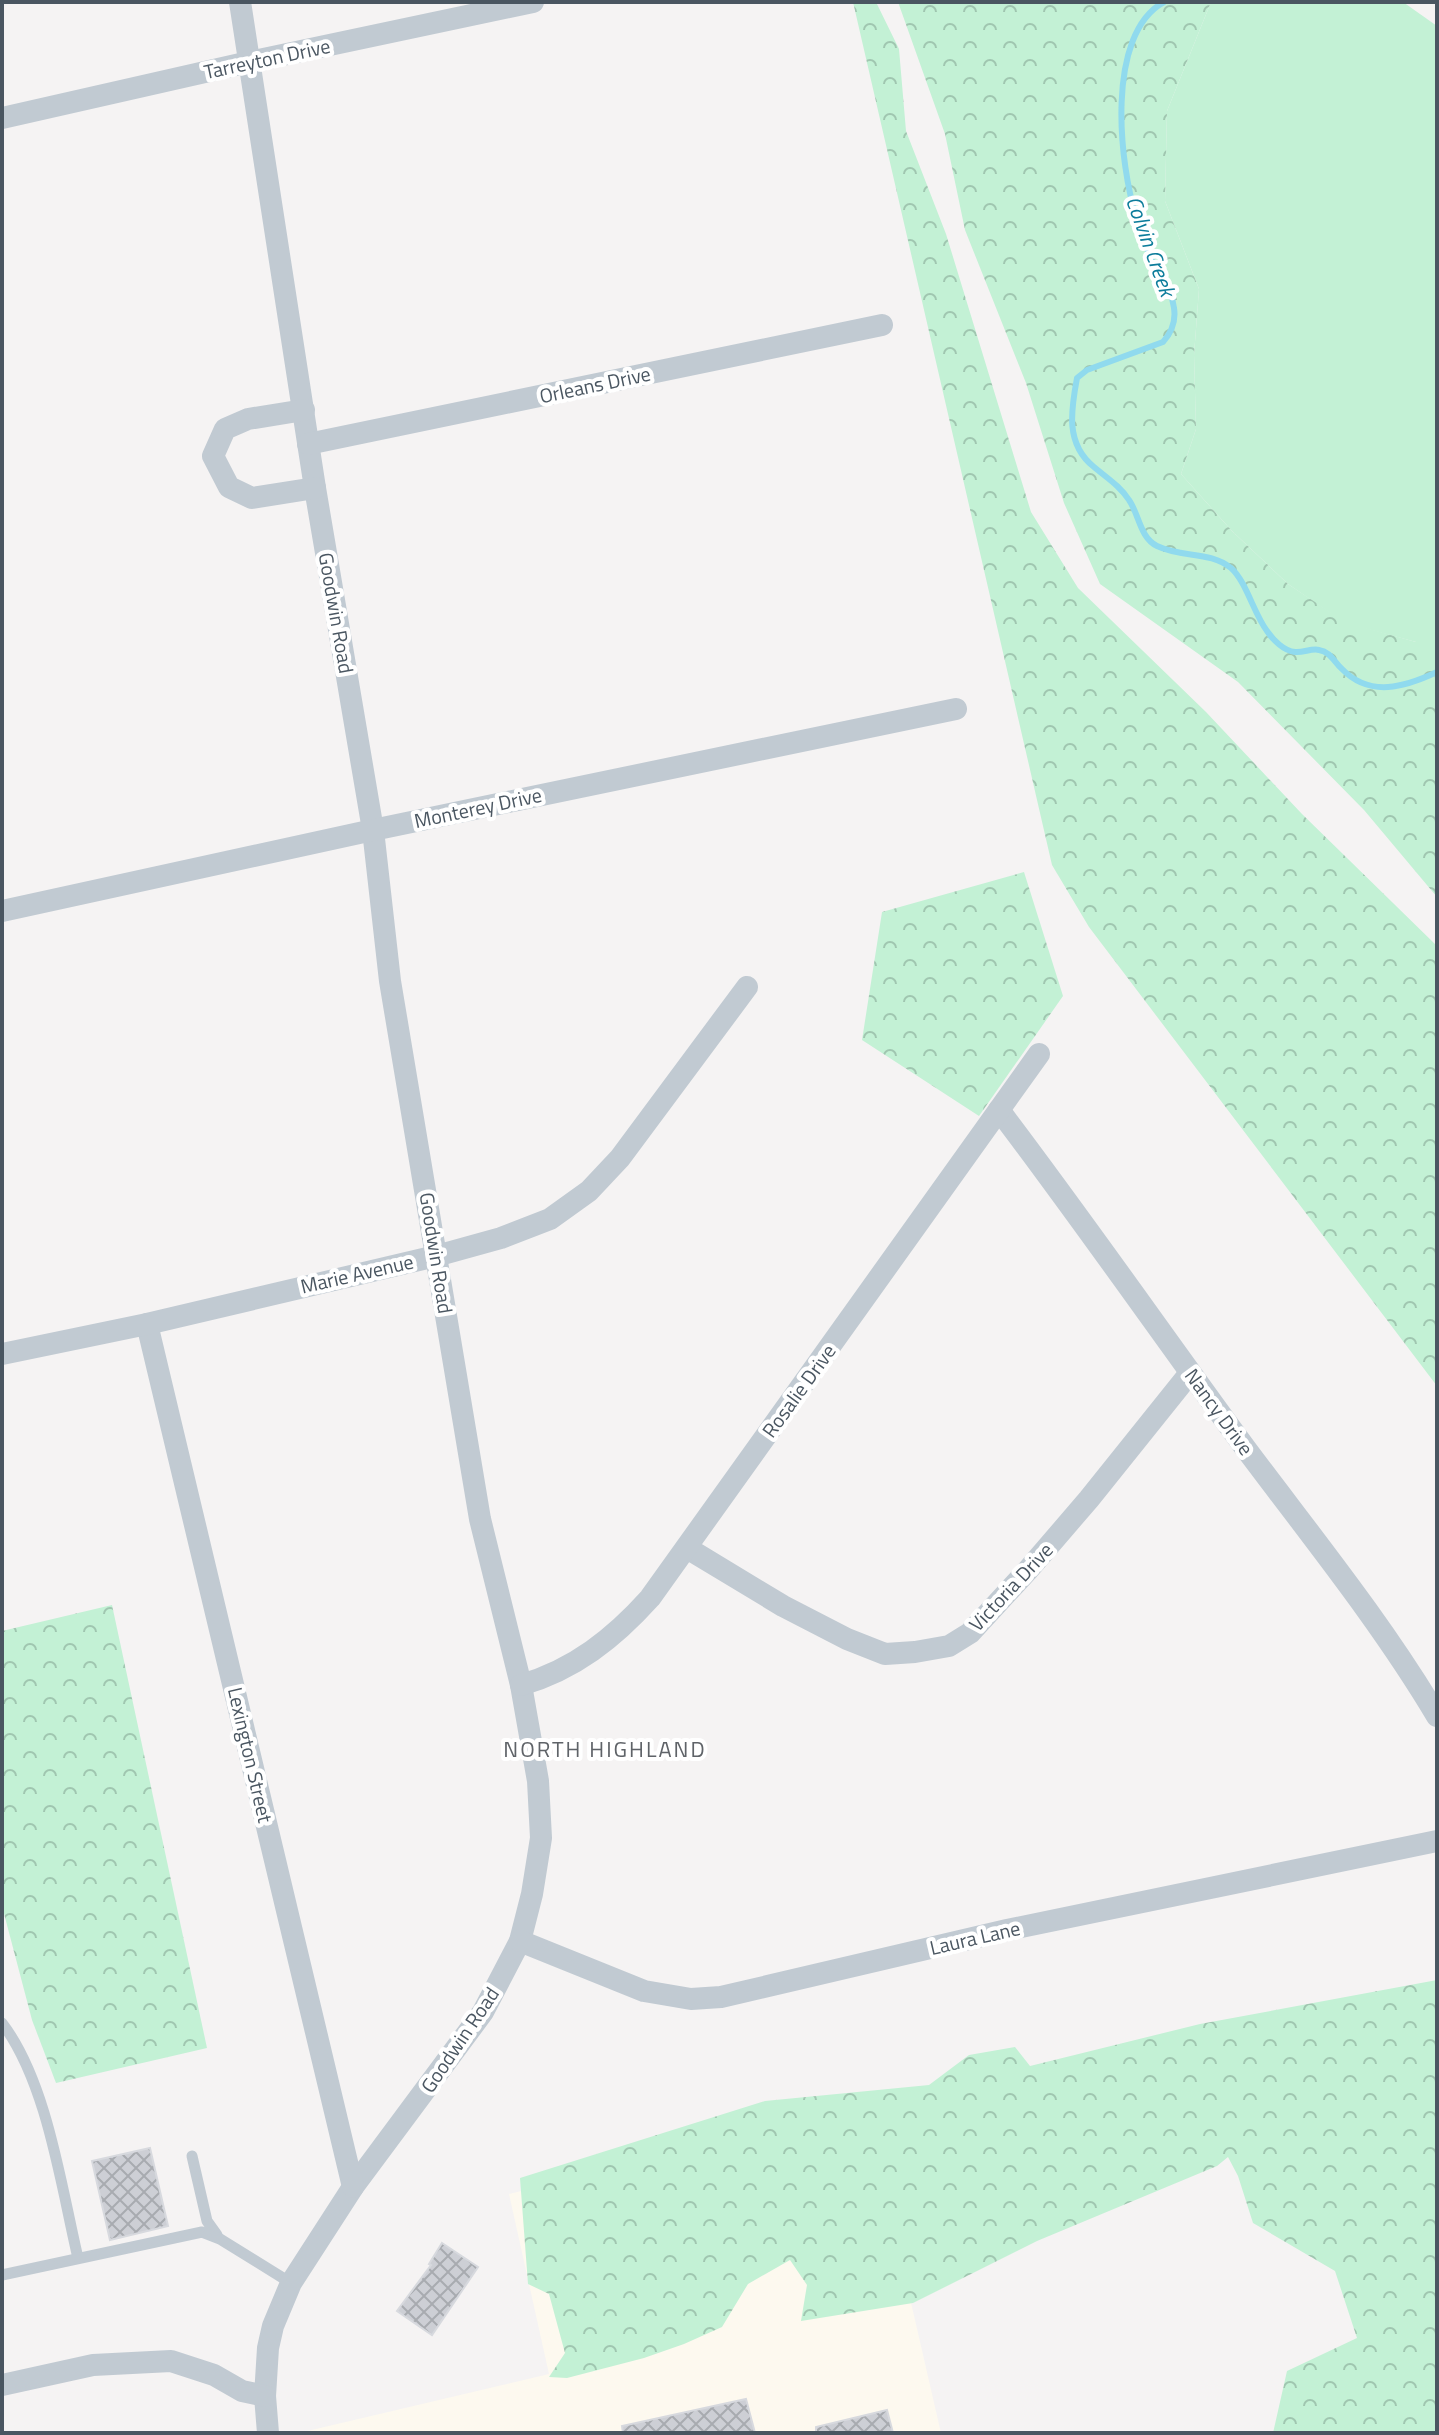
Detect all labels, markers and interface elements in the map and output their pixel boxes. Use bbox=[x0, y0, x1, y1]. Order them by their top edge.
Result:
street label: Tarreyton Drive bbox=[201, 30, 333, 87]
water label: Colvin Creek bbox=[1117, 191, 1186, 303]
street label: Orleans Drive bbox=[536, 358, 653, 411]
street label: Goodwin Road bbox=[311, 550, 362, 676]
street label: Monterey Drive bbox=[411, 779, 544, 836]
street label: Goodwin Road bbox=[412, 1190, 461, 1316]
street label: Marie Avenue bbox=[297, 1245, 416, 1302]
street label: Rosalie Drive bbox=[754, 1337, 843, 1444]
street label: Nancy Drive bbox=[1177, 1362, 1262, 1462]
street label: Victoria Drive bbox=[961, 1535, 1060, 1638]
street label: Lexington Street bbox=[220, 1684, 281, 1826]
district label: NORTH HIGHLAND bbox=[503, 1732, 707, 1766]
street label: Laura Lane bbox=[927, 1912, 1023, 1963]
street label: Goodwin Road bbox=[413, 1980, 507, 2099]

